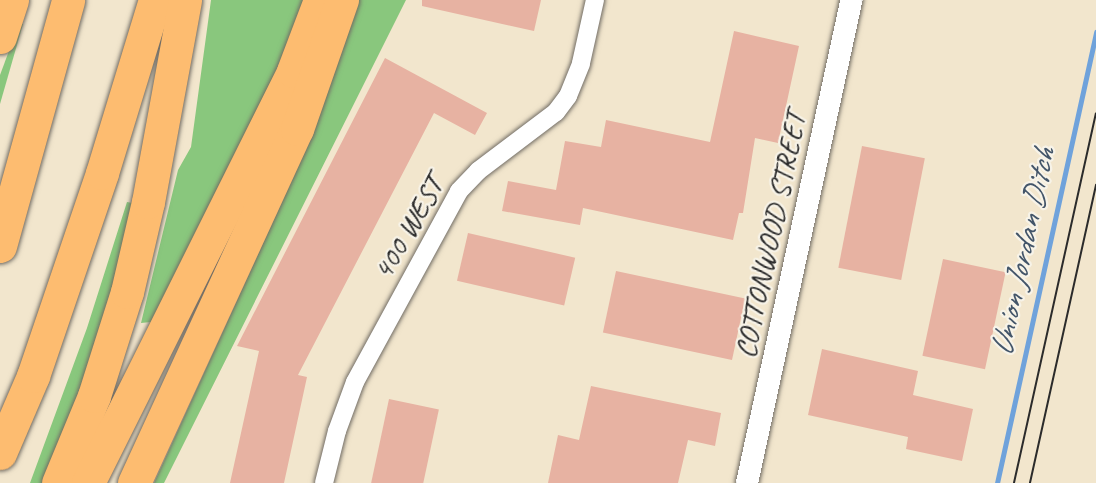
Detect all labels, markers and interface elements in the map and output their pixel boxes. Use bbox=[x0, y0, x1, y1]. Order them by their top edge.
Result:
street label: COTTONWOOD STREET bbox=[726, 108, 814, 362]
water label: Union Jordan Ditch bbox=[982, 145, 1064, 359]
street label: 400 WEST bbox=[364, 170, 452, 286]

